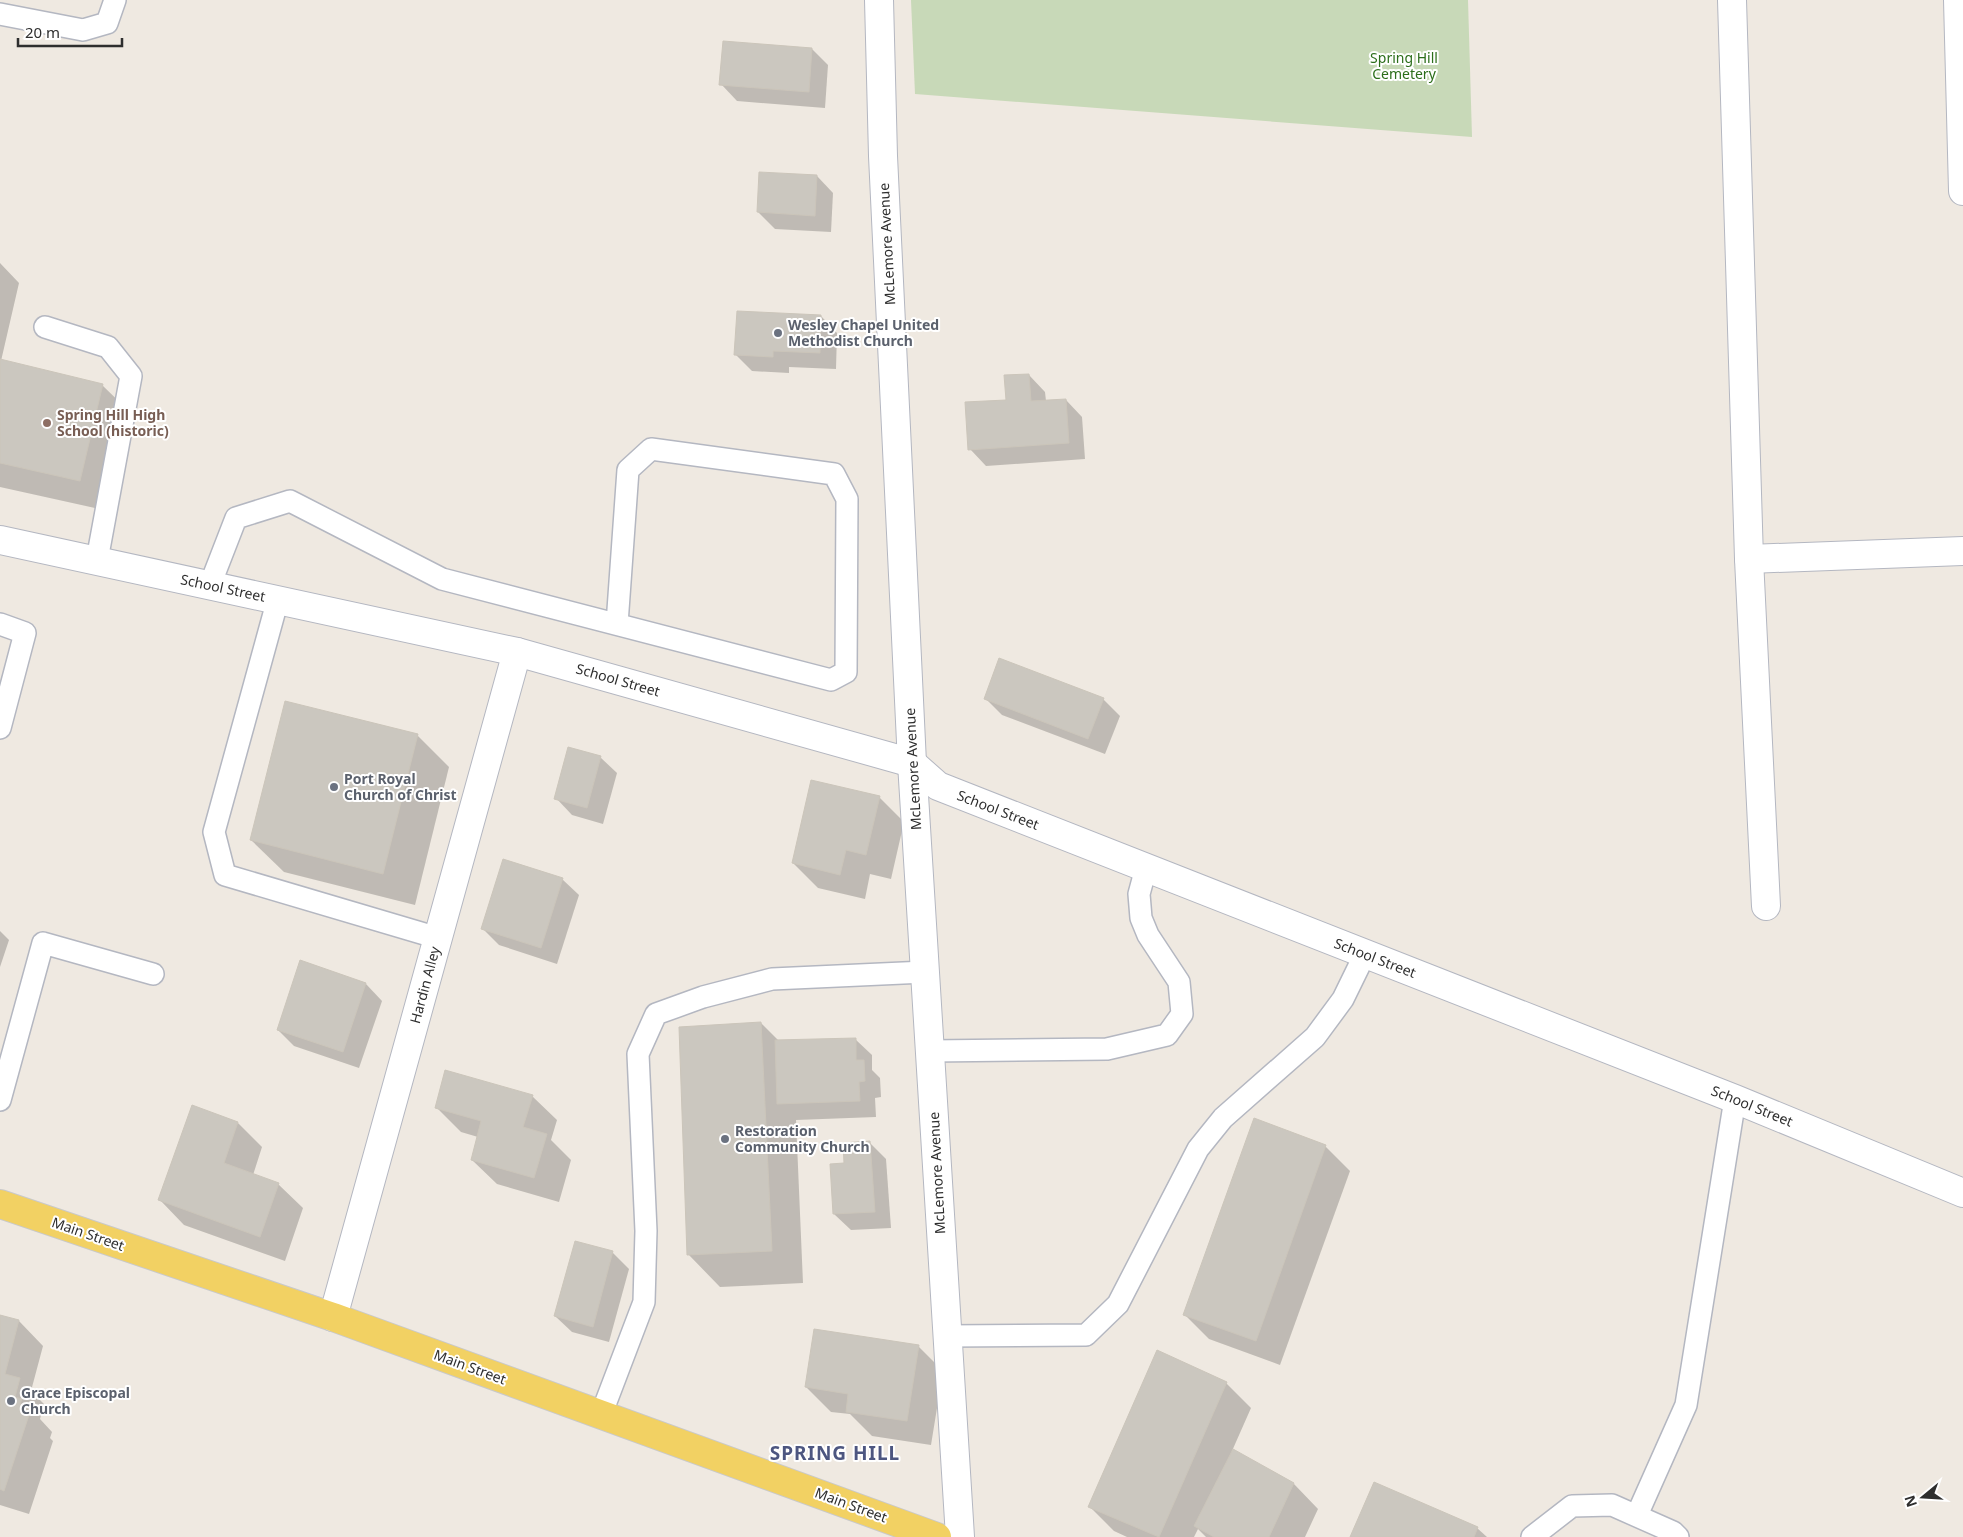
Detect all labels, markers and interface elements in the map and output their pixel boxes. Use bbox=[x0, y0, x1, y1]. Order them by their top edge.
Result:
scale bar bbox=[18, 15, 121, 47]
text: 20 m bbox=[25, 22, 60, 42]
park label: Spring Hill Cemetery bbox=[1370, 48, 1438, 83]
street label: McLemore Avenue bbox=[874, 182, 899, 306]
place label: Wesley Chapel United Methodist Church bbox=[788, 315, 939, 350]
marker: Wesley Chapel United Methodist Church bbox=[772, 327, 784, 339]
place label: Spring Hill High School (historic) bbox=[57, 405, 169, 440]
marker: Spring Hill High School (historic) bbox=[41, 417, 53, 429]
street label: School Street bbox=[179, 569, 267, 606]
street label: School Street bbox=[574, 658, 662, 701]
street label: McLemore Avenue bbox=[900, 707, 925, 831]
place label: Port Royal Church of Christ bbox=[344, 769, 457, 804]
marker: Port Royal Church of Christ bbox=[328, 781, 340, 793]
street label: School Street bbox=[954, 785, 1042, 834]
street label: School Street bbox=[1331, 933, 1419, 982]
street label: Hardin Alley bbox=[405, 943, 444, 1026]
street label: School Street bbox=[1709, 1081, 1796, 1131]
street label: McLemore Avenue bbox=[924, 1111, 949, 1235]
place label: Restoration Community Church bbox=[735, 1121, 870, 1156]
marker: Restoration Community Church bbox=[719, 1133, 731, 1145]
street label: Main Street bbox=[49, 1212, 127, 1255]
street label: Main Street bbox=[431, 1345, 509, 1388]
place label: Grace Episcopal Church bbox=[21, 1383, 130, 1418]
marker: Grace Episcopal Church bbox=[5, 1395, 17, 1407]
district label: SPRING HILL bbox=[770, 1440, 900, 1466]
north arrow bbox=[1898, 1472, 1948, 1522]
street label: Main Street bbox=[812, 1483, 890, 1526]
text: N bbox=[1899, 1493, 1921, 1510]

